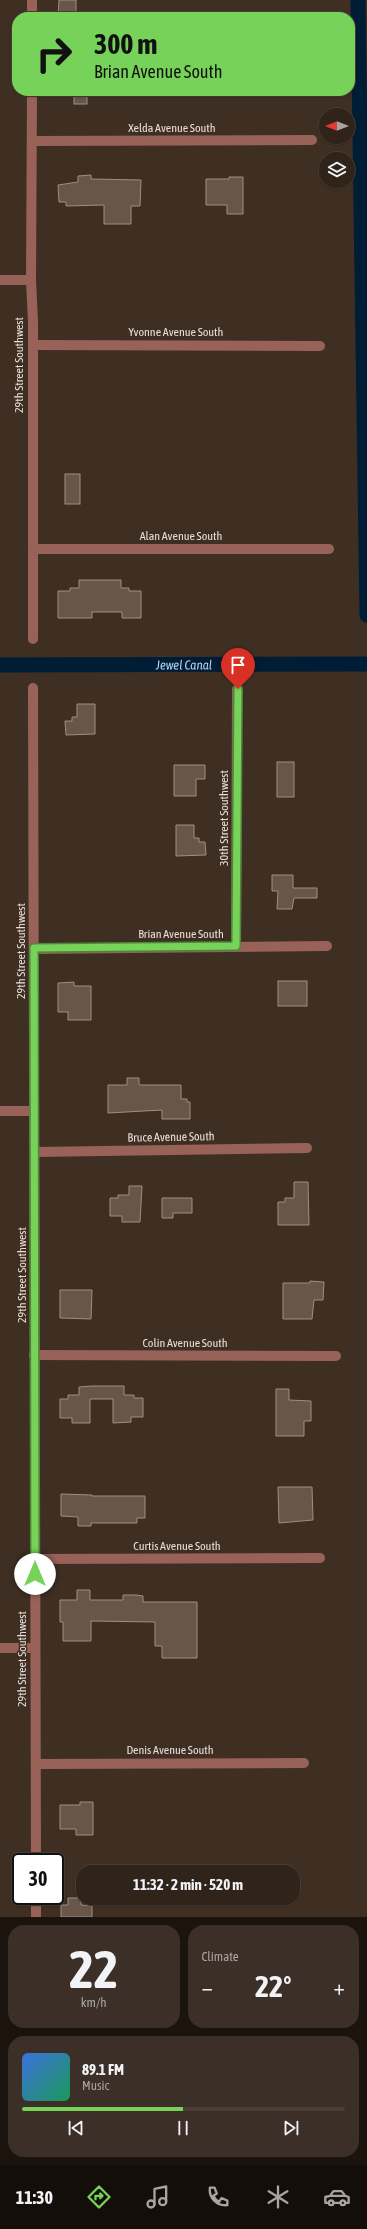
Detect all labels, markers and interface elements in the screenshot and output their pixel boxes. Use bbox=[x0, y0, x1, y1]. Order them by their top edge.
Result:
icon: right bbox=[28, 28, 80, 80]
text: 300 m bbox=[94, 28, 157, 60]
text: Brian Avenue South bbox=[94, 61, 222, 82]
north arrow bbox=[319, 108, 355, 144]
map controls bbox=[319, 108, 355, 188]
street label: Xelda Avenue South bbox=[128, 121, 216, 135]
button: layers bbox=[319, 152, 355, 188]
street label: 29th Street Southwest bbox=[12, 316, 26, 413]
street label: Yvonne Avenue South bbox=[129, 325, 223, 339]
street label: Alan Avenue South bbox=[140, 529, 222, 543]
pin bbox=[221, 648, 255, 689]
icon: arrive bbox=[227, 654, 249, 676]
water label: Jewel Canal bbox=[155, 657, 212, 673]
street label: 30th Street Southwest bbox=[217, 769, 231, 866]
street label: 29th Street Southwest bbox=[14, 902, 28, 999]
street label: Brian Avenue South bbox=[138, 927, 224, 941]
street label: Bruce Avenue South bbox=[127, 1129, 215, 1145]
street label: 29th Street Southwest bbox=[15, 1226, 29, 1323]
street label: Colin Avenue South bbox=[142, 1336, 228, 1350]
street label: Curtis Avenue South bbox=[133, 1539, 221, 1553]
position arrow bbox=[14, 1553, 56, 1595]
street label: 29th Street Southwest bbox=[15, 1610, 29, 1707]
street label: Denis Avenue South bbox=[126, 1743, 214, 1757]
speed limit sign: 30 bbox=[12, 1853, 64, 1905]
text: 11:32 · 2 min · 520 m bbox=[133, 1876, 243, 1893]
text: 22 bbox=[69, 1939, 118, 1999]
text: Climate bbox=[202, 1949, 239, 1964]
text: 22° bbox=[255, 1969, 291, 2003]
text: − bbox=[202, 1974, 213, 2000]
text: + bbox=[334, 1974, 345, 2000]
text: km/h bbox=[81, 1995, 107, 2010]
text: 89.1 FM bbox=[82, 2061, 124, 2078]
text: Music bbox=[82, 2078, 109, 2093]
icon: previous bbox=[65, 2117, 87, 2139]
icon: pause bbox=[172, 2117, 194, 2139]
icon: next bbox=[280, 2117, 302, 2139]
icon: directions bbox=[85, 2183, 113, 2211]
icon: music bbox=[144, 2183, 172, 2211]
icon: phone bbox=[204, 2183, 232, 2211]
icon: climate bbox=[264, 2183, 292, 2211]
icon: car bbox=[323, 2183, 351, 2211]
text: 11:30 bbox=[16, 2187, 53, 2208]

